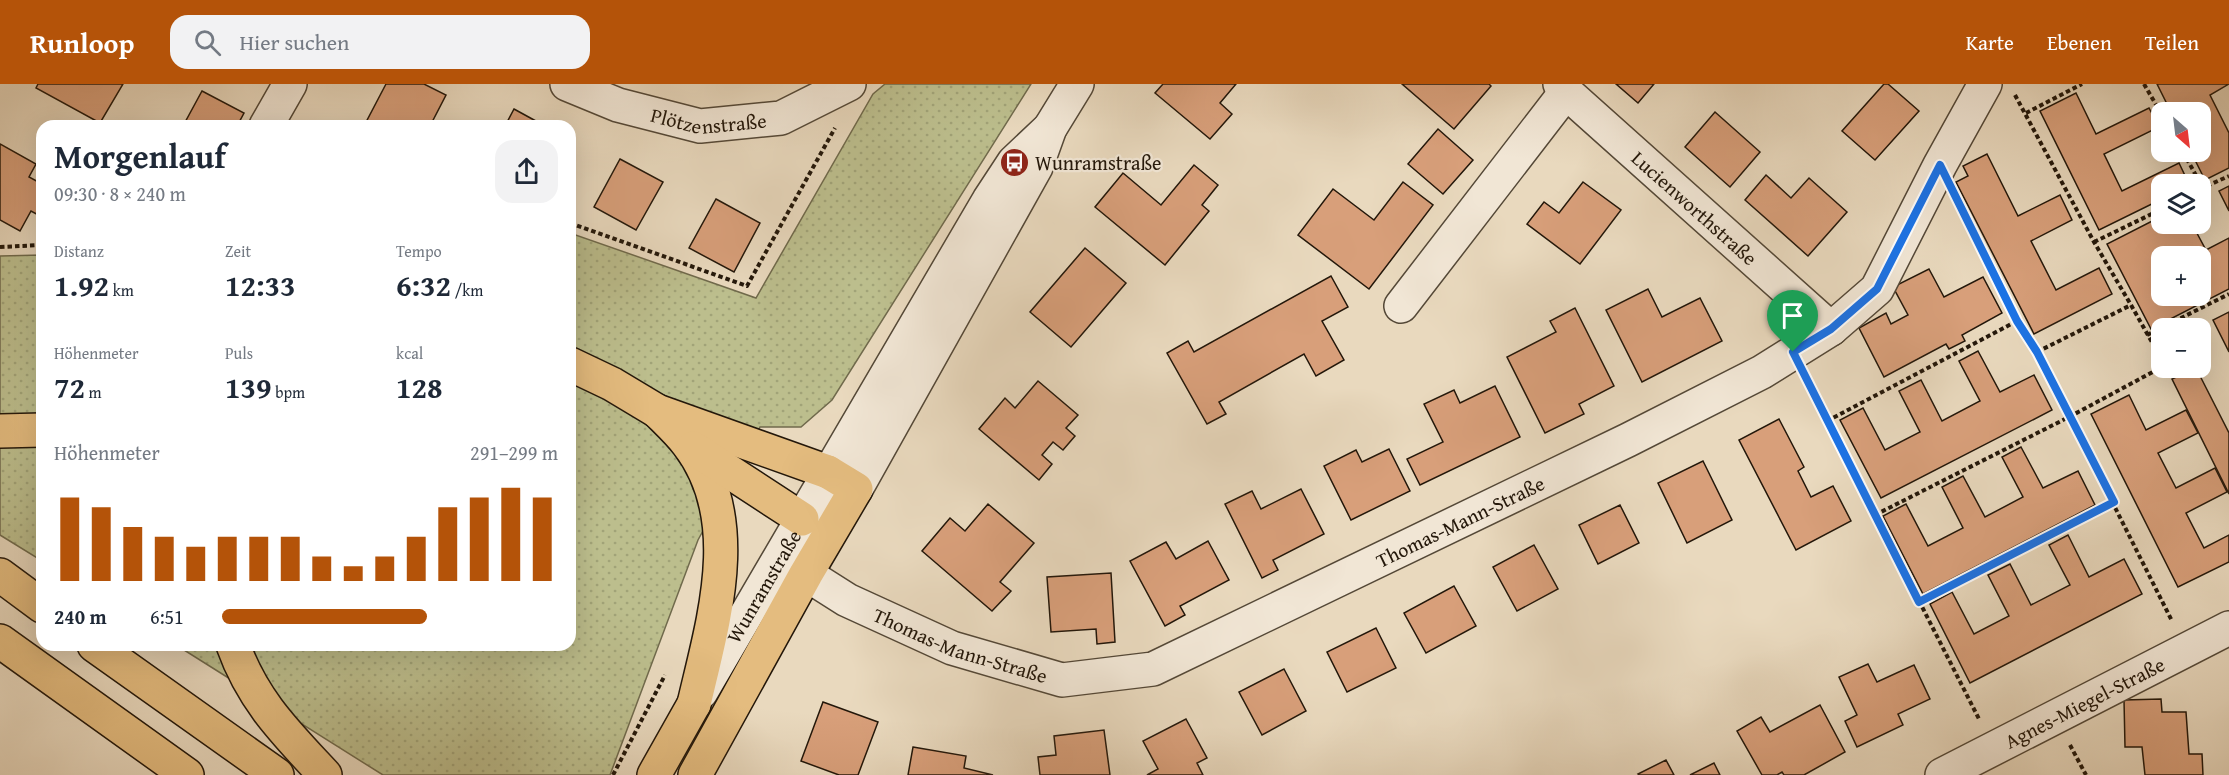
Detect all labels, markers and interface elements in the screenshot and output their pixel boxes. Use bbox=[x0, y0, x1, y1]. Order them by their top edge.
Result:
search box bbox=[170, 15, 590, 69]
text: Runloop bbox=[30, 22, 134, 63]
icon: search bbox=[191, 26, 224, 59]
text: Hier suchen bbox=[239, 26, 349, 58]
text: Karte bbox=[1966, 27, 2014, 58]
text: Ebenen bbox=[2047, 27, 2112, 58]
text: Teilen bbox=[2145, 27, 2199, 58]
street label: Plötzenstraße bbox=[648, 100, 768, 140]
north arrow bbox=[2151, 102, 2211, 162]
map controls bbox=[2151, 102, 2211, 378]
text: Morgenlauf bbox=[54, 132, 226, 180]
button: share bbox=[495, 140, 558, 203]
street label: Lucienworthstraße bbox=[1626, 143, 1764, 271]
bus stop icon: Wunramstraße bbox=[998, 146, 1030, 178]
place label: Wunramstraße bbox=[1035, 148, 1162, 177]
button: layers bbox=[2151, 174, 2211, 234]
text: 09:30 · 8 × 240 m bbox=[54, 179, 186, 208]
text: Distanz bbox=[54, 239, 104, 263]
text: Zeit bbox=[225, 239, 251, 263]
text: Tempo bbox=[396, 239, 442, 263]
button: + bbox=[2151, 246, 2211, 306]
text: 1.92 bbox=[54, 263, 109, 307]
text: 12:33 bbox=[225, 263, 296, 307]
text: 6:32 bbox=[396, 263, 451, 307]
text: km bbox=[109, 278, 134, 302]
text: /km bbox=[451, 278, 483, 302]
pin bbox=[1767, 290, 1818, 352]
icon: arrive bbox=[1776, 299, 1809, 332]
button: − bbox=[2151, 318, 2211, 378]
text: Höhenmeter bbox=[54, 341, 139, 365]
text: Puls bbox=[225, 341, 253, 365]
text: kcal bbox=[396, 341, 423, 365]
text: 72 bbox=[54, 365, 85, 409]
text: 139 bbox=[225, 365, 272, 409]
text: 128 bbox=[396, 365, 443, 409]
text: m bbox=[85, 380, 102, 404]
text: bpm bbox=[272, 380, 305, 404]
text: Höhenmeter bbox=[54, 438, 160, 467]
text: 291–299 m bbox=[470, 438, 558, 467]
street label: Thomas-Mann-Straße bbox=[1371, 468, 1549, 574]
street label: Wunramstraße bbox=[719, 524, 808, 648]
street label: Thomas-Mann-Straße bbox=[869, 599, 1051, 690]
text: 240 m bbox=[54, 602, 107, 631]
text: 6:51 bbox=[150, 602, 184, 631]
street label: Agnes-Miegel-Straße bbox=[1999, 649, 2169, 755]

